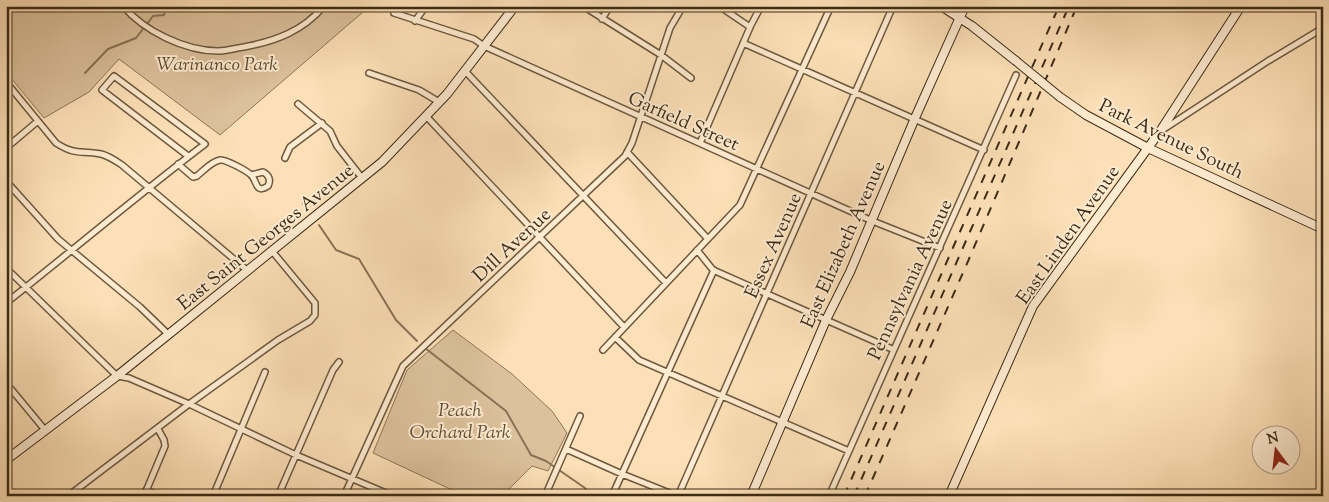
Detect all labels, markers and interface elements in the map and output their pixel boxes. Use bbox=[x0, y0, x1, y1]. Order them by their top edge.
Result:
park label: Warinanco Park bbox=[156, 52, 278, 79]
street label: Garfield Street bbox=[623, 86, 743, 159]
street label: Park Avenue South bbox=[1094, 93, 1248, 187]
street label: East Elizabeth Avenue bbox=[795, 157, 893, 333]
street label: East Saint Georges Avenue bbox=[172, 158, 361, 318]
street label: East Linden Avenue bbox=[1011, 160, 1127, 310]
street label: Essex Avenue bbox=[739, 189, 810, 303]
street label: Pennsylvania Avenue bbox=[862, 195, 960, 365]
street label: Dill Avenue bbox=[467, 202, 558, 289]
park label: Peach Orchard Park bbox=[410, 398, 511, 447]
north arrow bbox=[1252, 424, 1302, 474]
text: N bbox=[1265, 428, 1281, 450]

